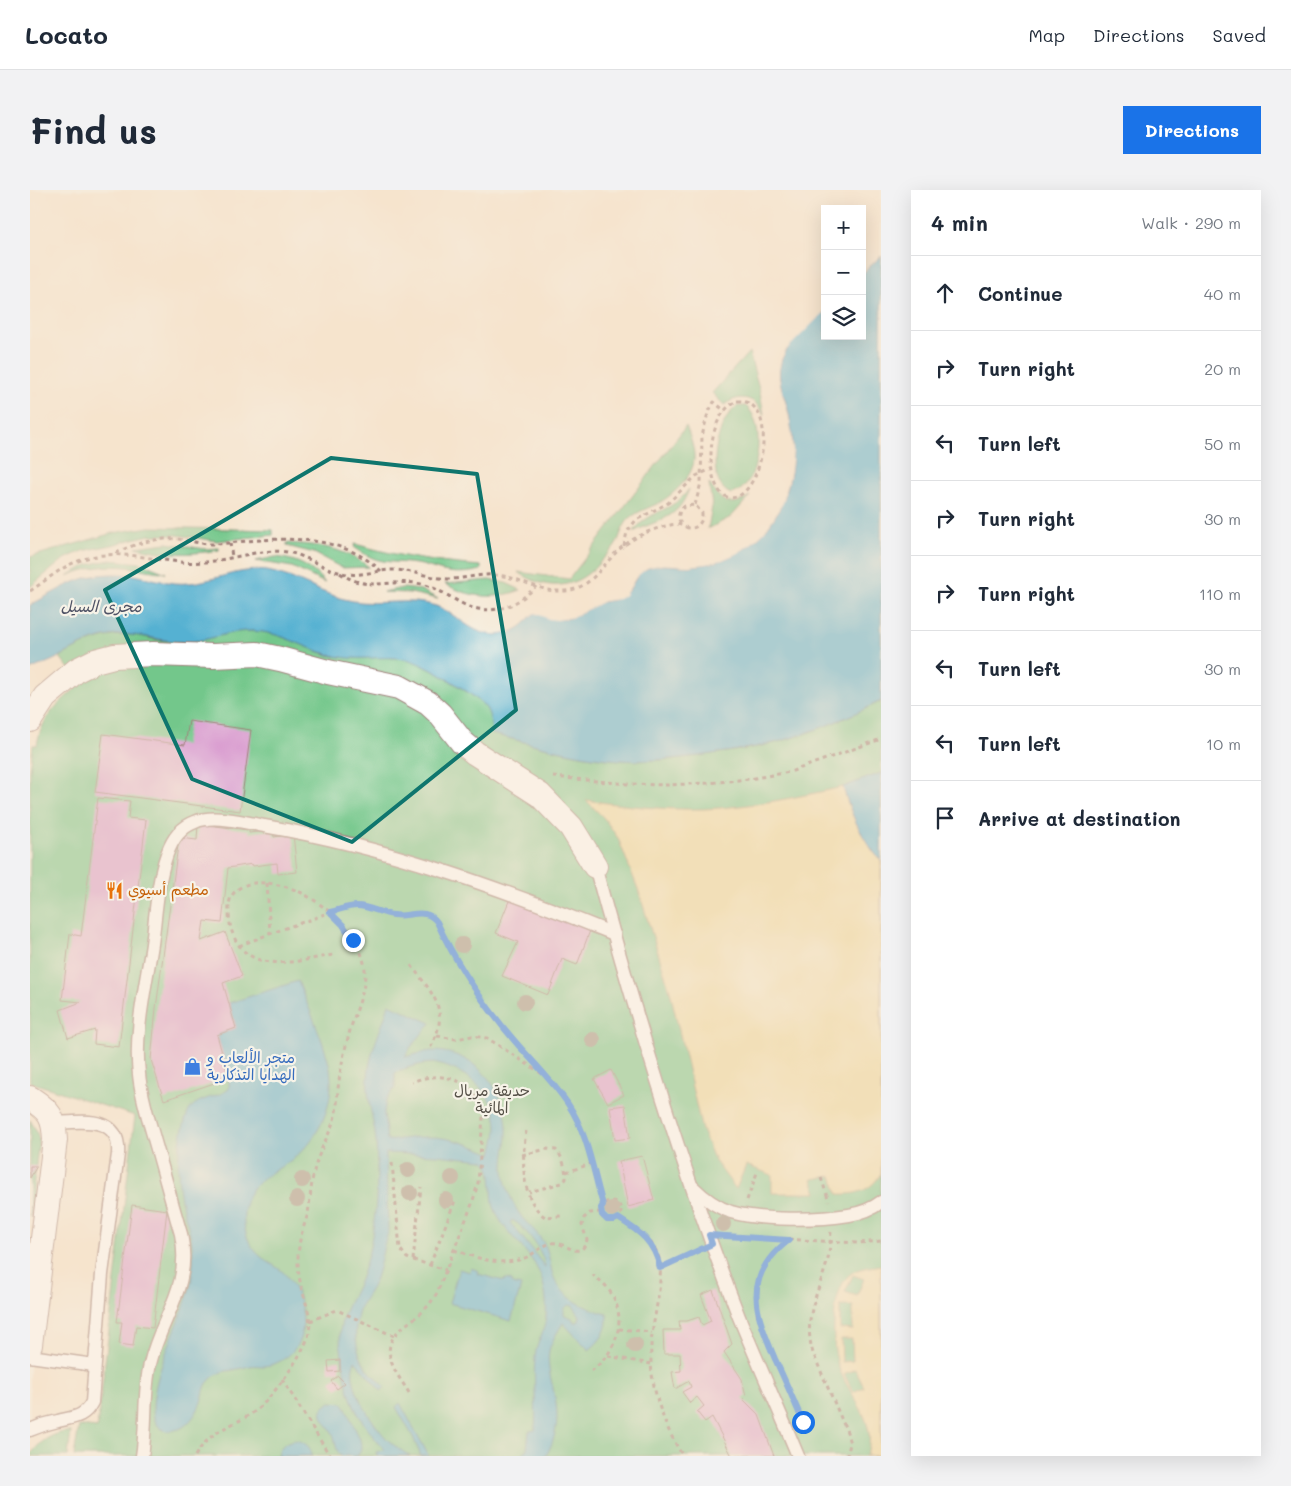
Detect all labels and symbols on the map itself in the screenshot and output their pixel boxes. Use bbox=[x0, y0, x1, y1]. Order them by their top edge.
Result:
water label: مجرى السيل bbox=[60, 595, 142, 616]
place label: مطعم أسيوي bbox=[128, 879, 209, 902]
restaurant icon: مطعم أسيوي bbox=[104, 880, 124, 900]
route end bbox=[342, 929, 365, 952]
place label: متجر الألعاب و الهدايا التذكارية bbox=[206, 1047, 295, 1084]
shop icon: متجر الألعاب و الهدايا التذكارية bbox=[183, 1057, 203, 1077]
park label: حديقة مريال المائية bbox=[454, 1080, 530, 1117]
route start bbox=[792, 1411, 815, 1434]

